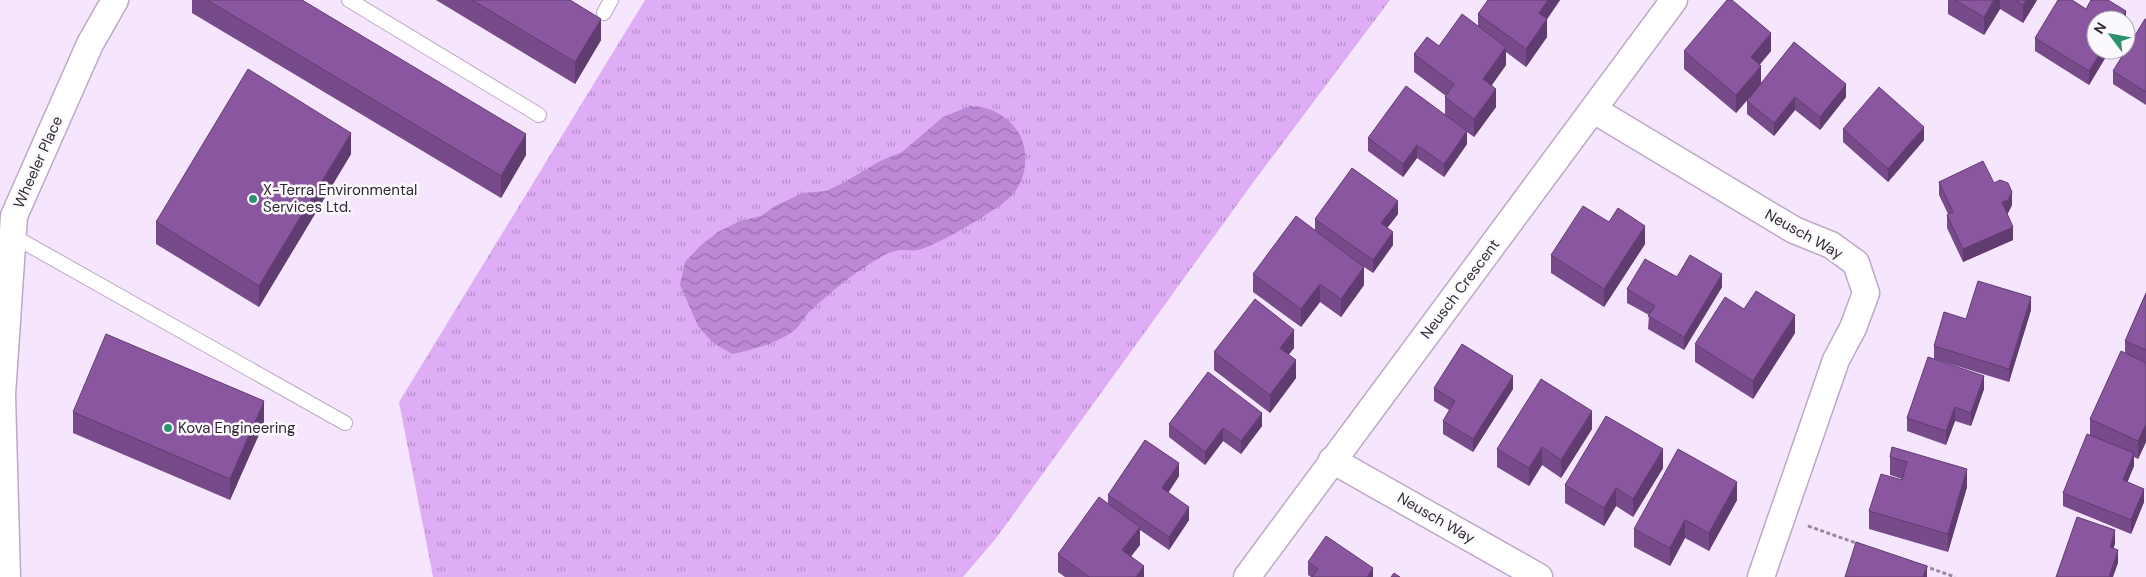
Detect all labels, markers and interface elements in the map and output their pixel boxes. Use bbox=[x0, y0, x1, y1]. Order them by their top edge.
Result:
north arrow bbox=[2086, 10, 2136, 60]
text: N bbox=[2090, 19, 2110, 37]
street label: Wheeler Place bbox=[9, 113, 67, 211]
place label: X-Terra Environmental Services Ltd. bbox=[263, 180, 417, 217]
marker: X-Terra Environmental Services Ltd. bbox=[247, 193, 259, 205]
street label: Neusch Way bbox=[1761, 204, 1847, 264]
street label: Neusch Crescent bbox=[1416, 235, 1504, 343]
place label: Kova Engineering bbox=[178, 418, 295, 438]
marker: Kova Engineering bbox=[162, 422, 174, 434]
street label: Neusch Way bbox=[1394, 488, 1479, 549]

